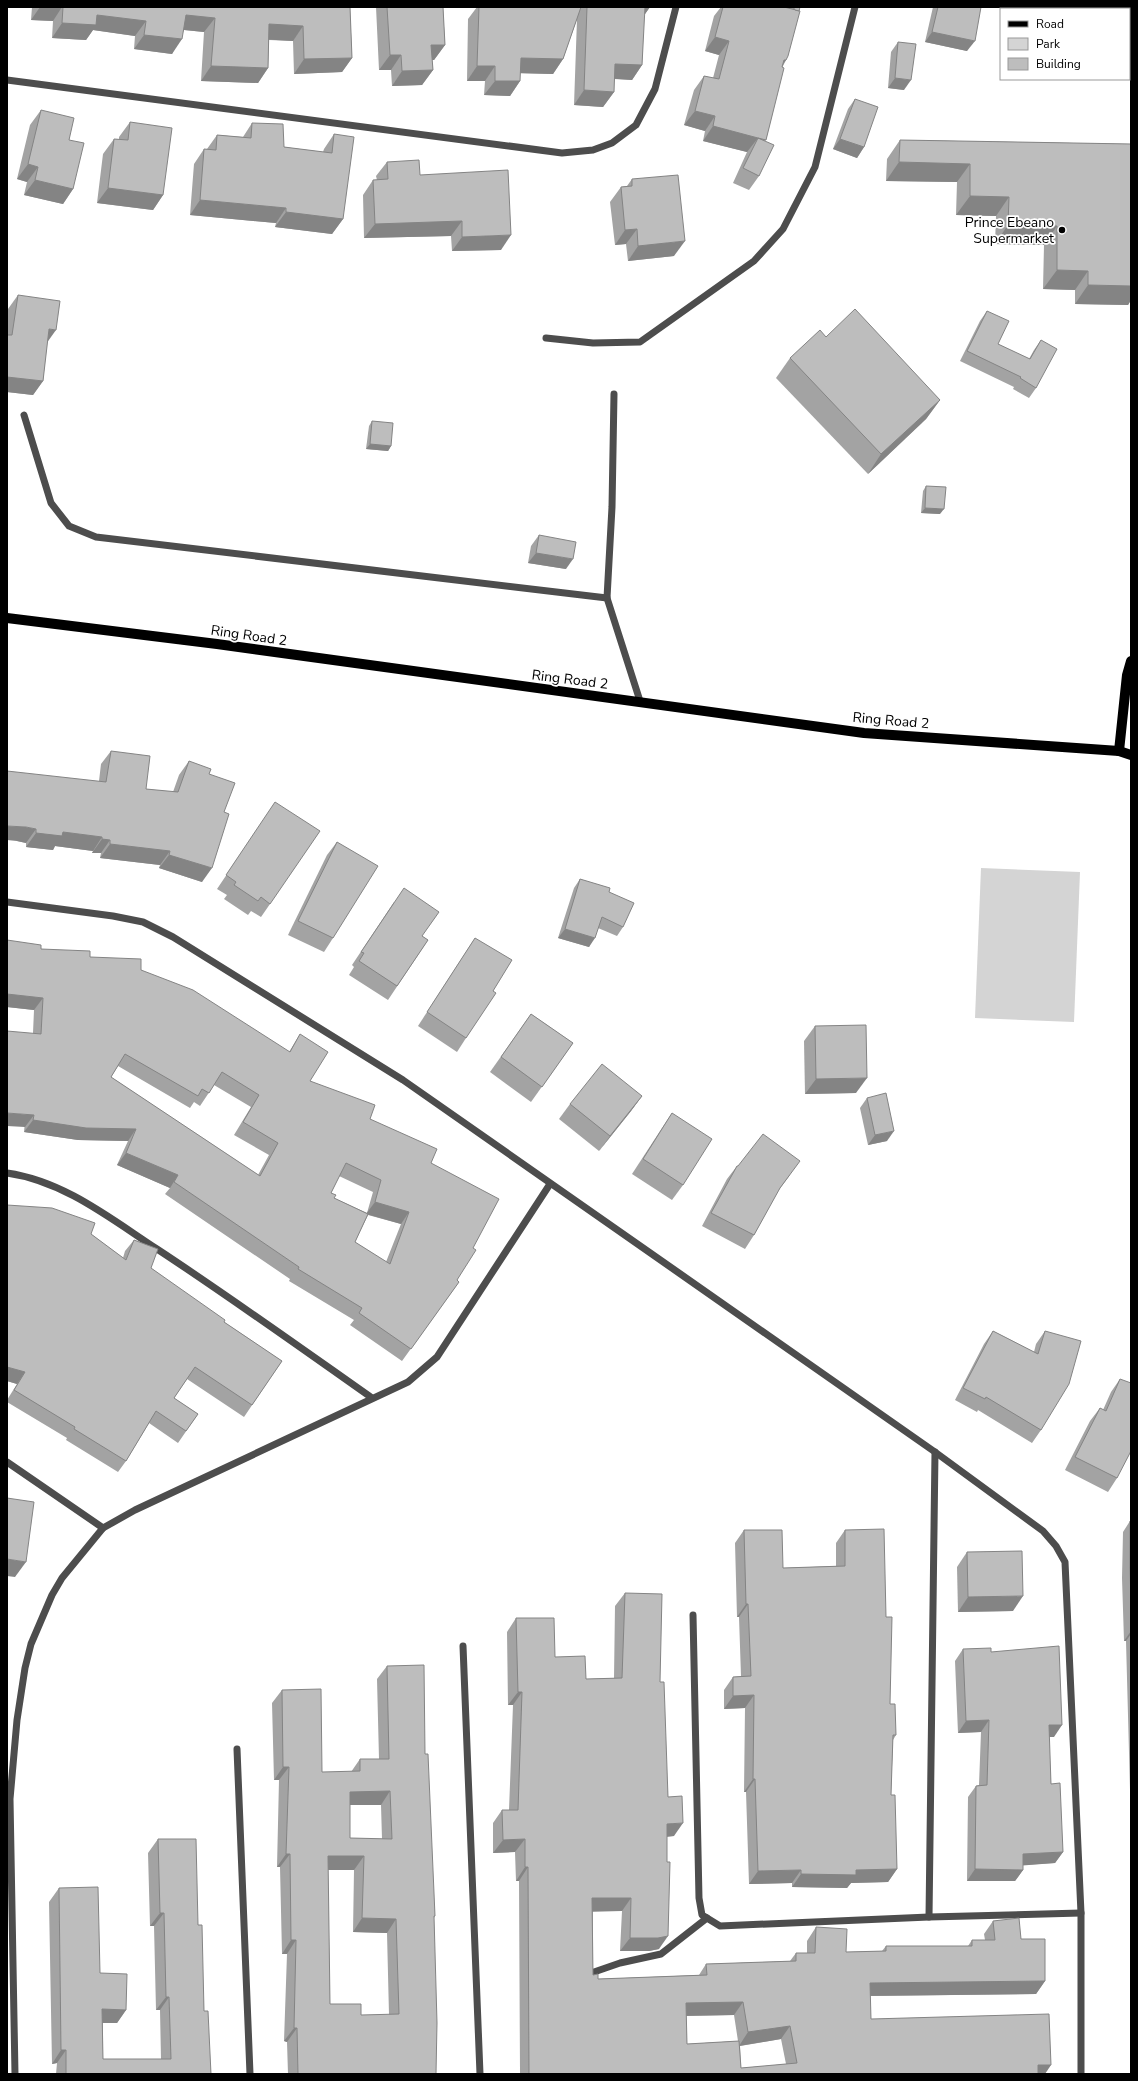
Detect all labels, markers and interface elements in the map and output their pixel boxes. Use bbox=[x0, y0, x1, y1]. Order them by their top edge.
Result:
legend bbox=[1000, 8, 1130, 80]
text: Road bbox=[1036, 16, 1064, 32]
text: Park bbox=[1036, 36, 1061, 52]
text: Building bbox=[1036, 56, 1081, 72]
place label: Prince Ebeano Supermarket bbox=[965, 213, 1054, 248]
marker: Prince Ebeano Supermarket bbox=[1057, 225, 1067, 235]
street label: Ring Road 2 bbox=[210, 621, 288, 650]
street label: Ring Road 2 bbox=[531, 665, 609, 694]
street label: Ring Road 2 bbox=[852, 708, 930, 733]

